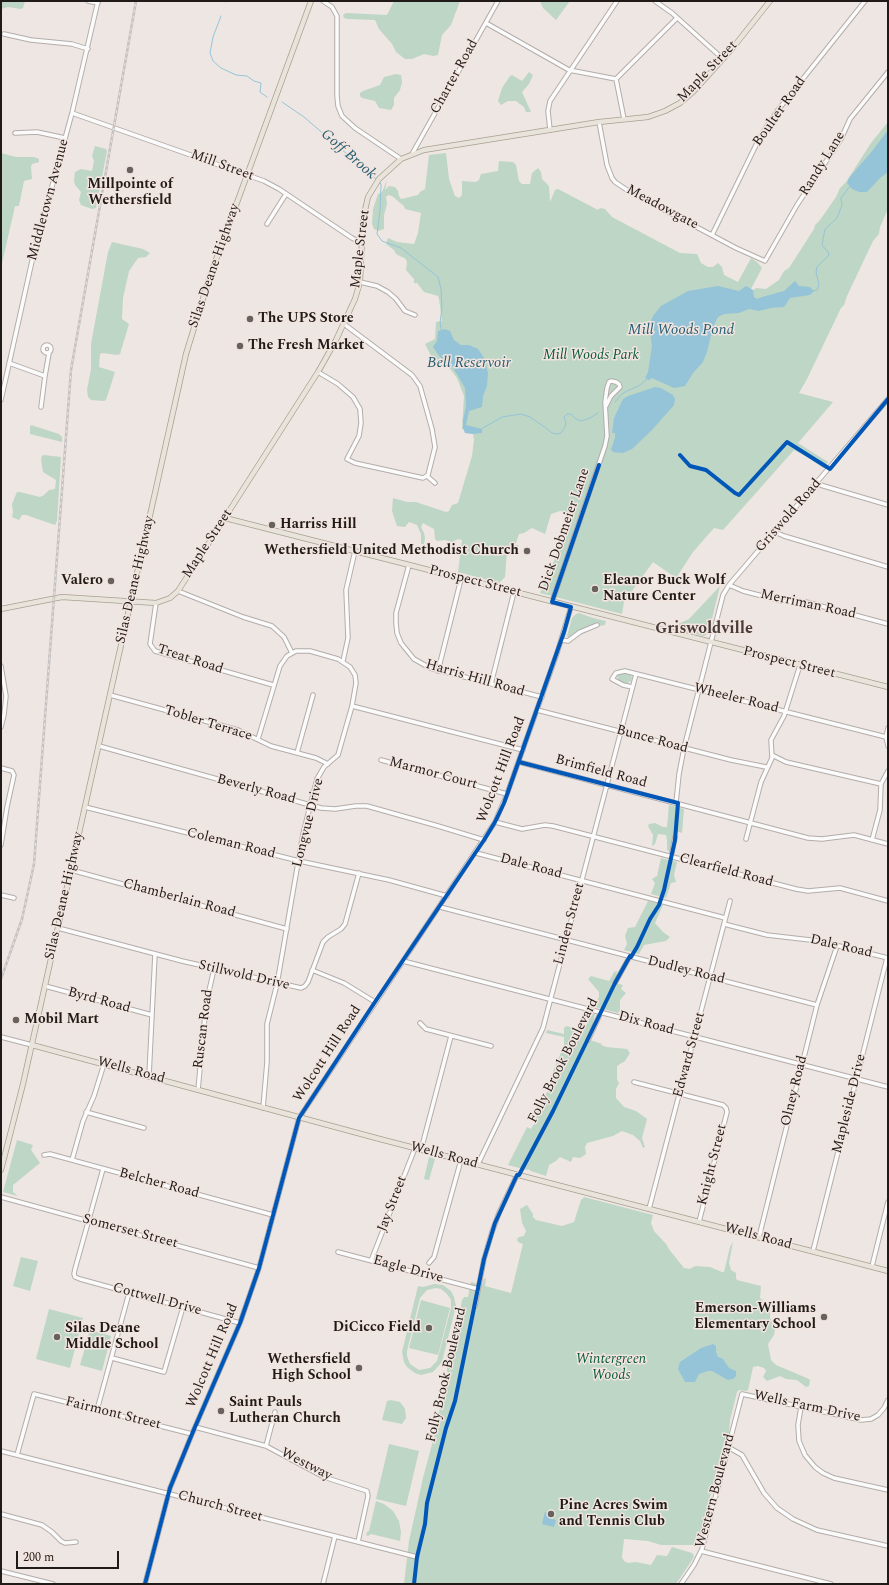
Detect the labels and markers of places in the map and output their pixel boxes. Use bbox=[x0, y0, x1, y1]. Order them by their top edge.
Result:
marker: Millpointe of Wethersfield bbox=[125, 165, 135, 175]
place label: Millpointe of Wethersfield bbox=[87, 177, 173, 210]
place label: The UPS Store bbox=[258, 311, 354, 327]
marker: The UPS Store bbox=[245, 314, 255, 324]
place label: The Fresh Market bbox=[248, 338, 364, 354]
marker: The Fresh Market bbox=[235, 341, 245, 351]
place label: Harriss Hill bbox=[280, 517, 357, 533]
marker: Harriss Hill bbox=[267, 520, 277, 530]
place label: Wethersfield United Methodist Church bbox=[264, 543, 519, 559]
marker: Wethersfield United Methodist Church bbox=[522, 546, 532, 556]
place label: Valero bbox=[61, 573, 103, 589]
place label: Eleanor Buck Wolf Nature Center bbox=[603, 573, 725, 606]
marker: Valero bbox=[106, 576, 116, 586]
marker: Eleanor Buck Wolf Nature Center bbox=[590, 584, 600, 594]
place label: Mobil Mart bbox=[24, 1012, 99, 1028]
marker: Mobil Mart bbox=[11, 1015, 21, 1025]
place label: Emerson-Williams Elementary School bbox=[694, 1301, 816, 1334]
marker: Emerson-Williams Elementary School bbox=[819, 1312, 829, 1322]
place label: DiCicco Field bbox=[333, 1320, 421, 1336]
place label: Silas Deane Middle School bbox=[65, 1321, 159, 1354]
marker: DiCicco Field bbox=[424, 1323, 434, 1333]
marker: Silas Deane Middle School bbox=[52, 1332, 62, 1342]
place label: Wethersfield High School bbox=[267, 1352, 351, 1384]
marker: Wethersfield High School bbox=[354, 1363, 364, 1373]
place label: Saint Pauls Lutheran Church bbox=[229, 1395, 341, 1428]
marker: Saint Pauls Lutheran Church bbox=[216, 1406, 226, 1416]
place label: Pine Acres Swim and Tennis Club bbox=[559, 1498, 668, 1530]
marker: Pine Acres Swim and Tennis Club bbox=[546, 1509, 556, 1519]

